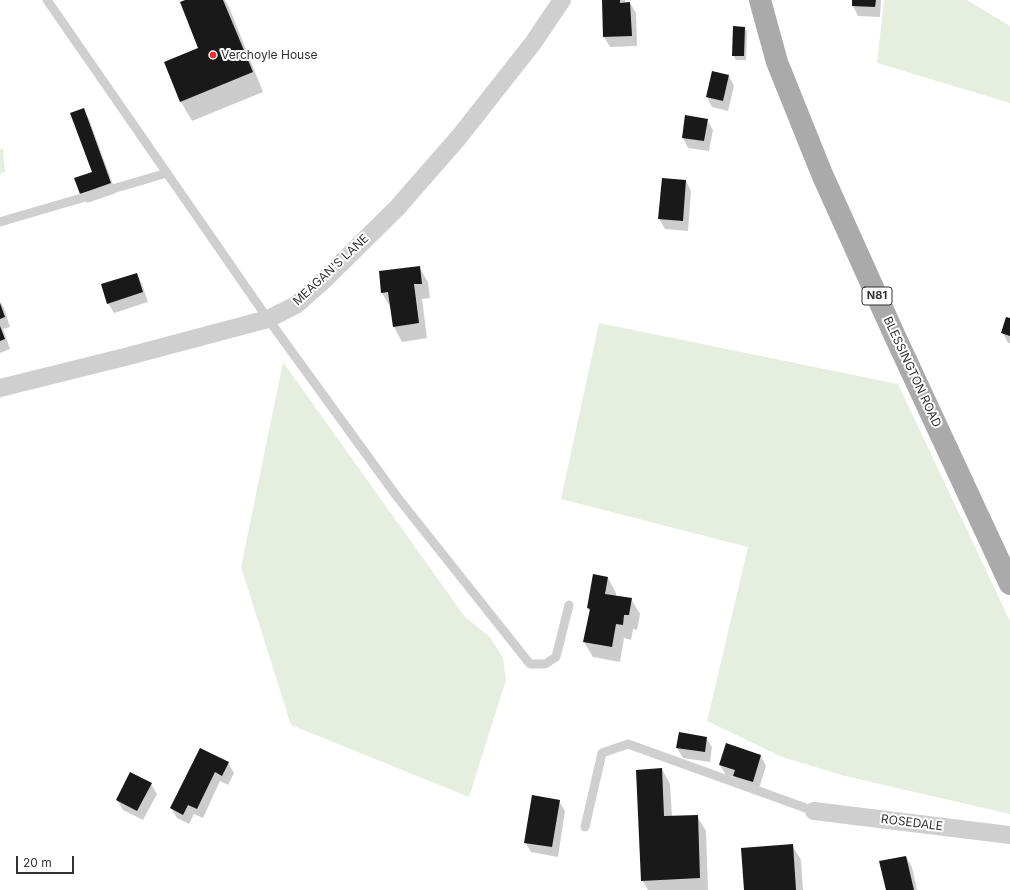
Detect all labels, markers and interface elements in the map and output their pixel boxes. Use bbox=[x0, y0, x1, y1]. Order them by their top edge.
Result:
place label: Verchoyle House bbox=[221, 48, 318, 62]
marker: Verchoyle House bbox=[208, 50, 218, 60]
street label: MEAGAN'S LANE bbox=[290, 231, 372, 309]
road number: N81 bbox=[862, 287, 892, 305]
street label: BLESSINGTON ROAD bbox=[880, 314, 944, 430]
street label: ROSEDALE bbox=[880, 812, 944, 834]
scale bar bbox=[18, 848, 76, 874]
text: 20 m bbox=[23, 855, 52, 870]

